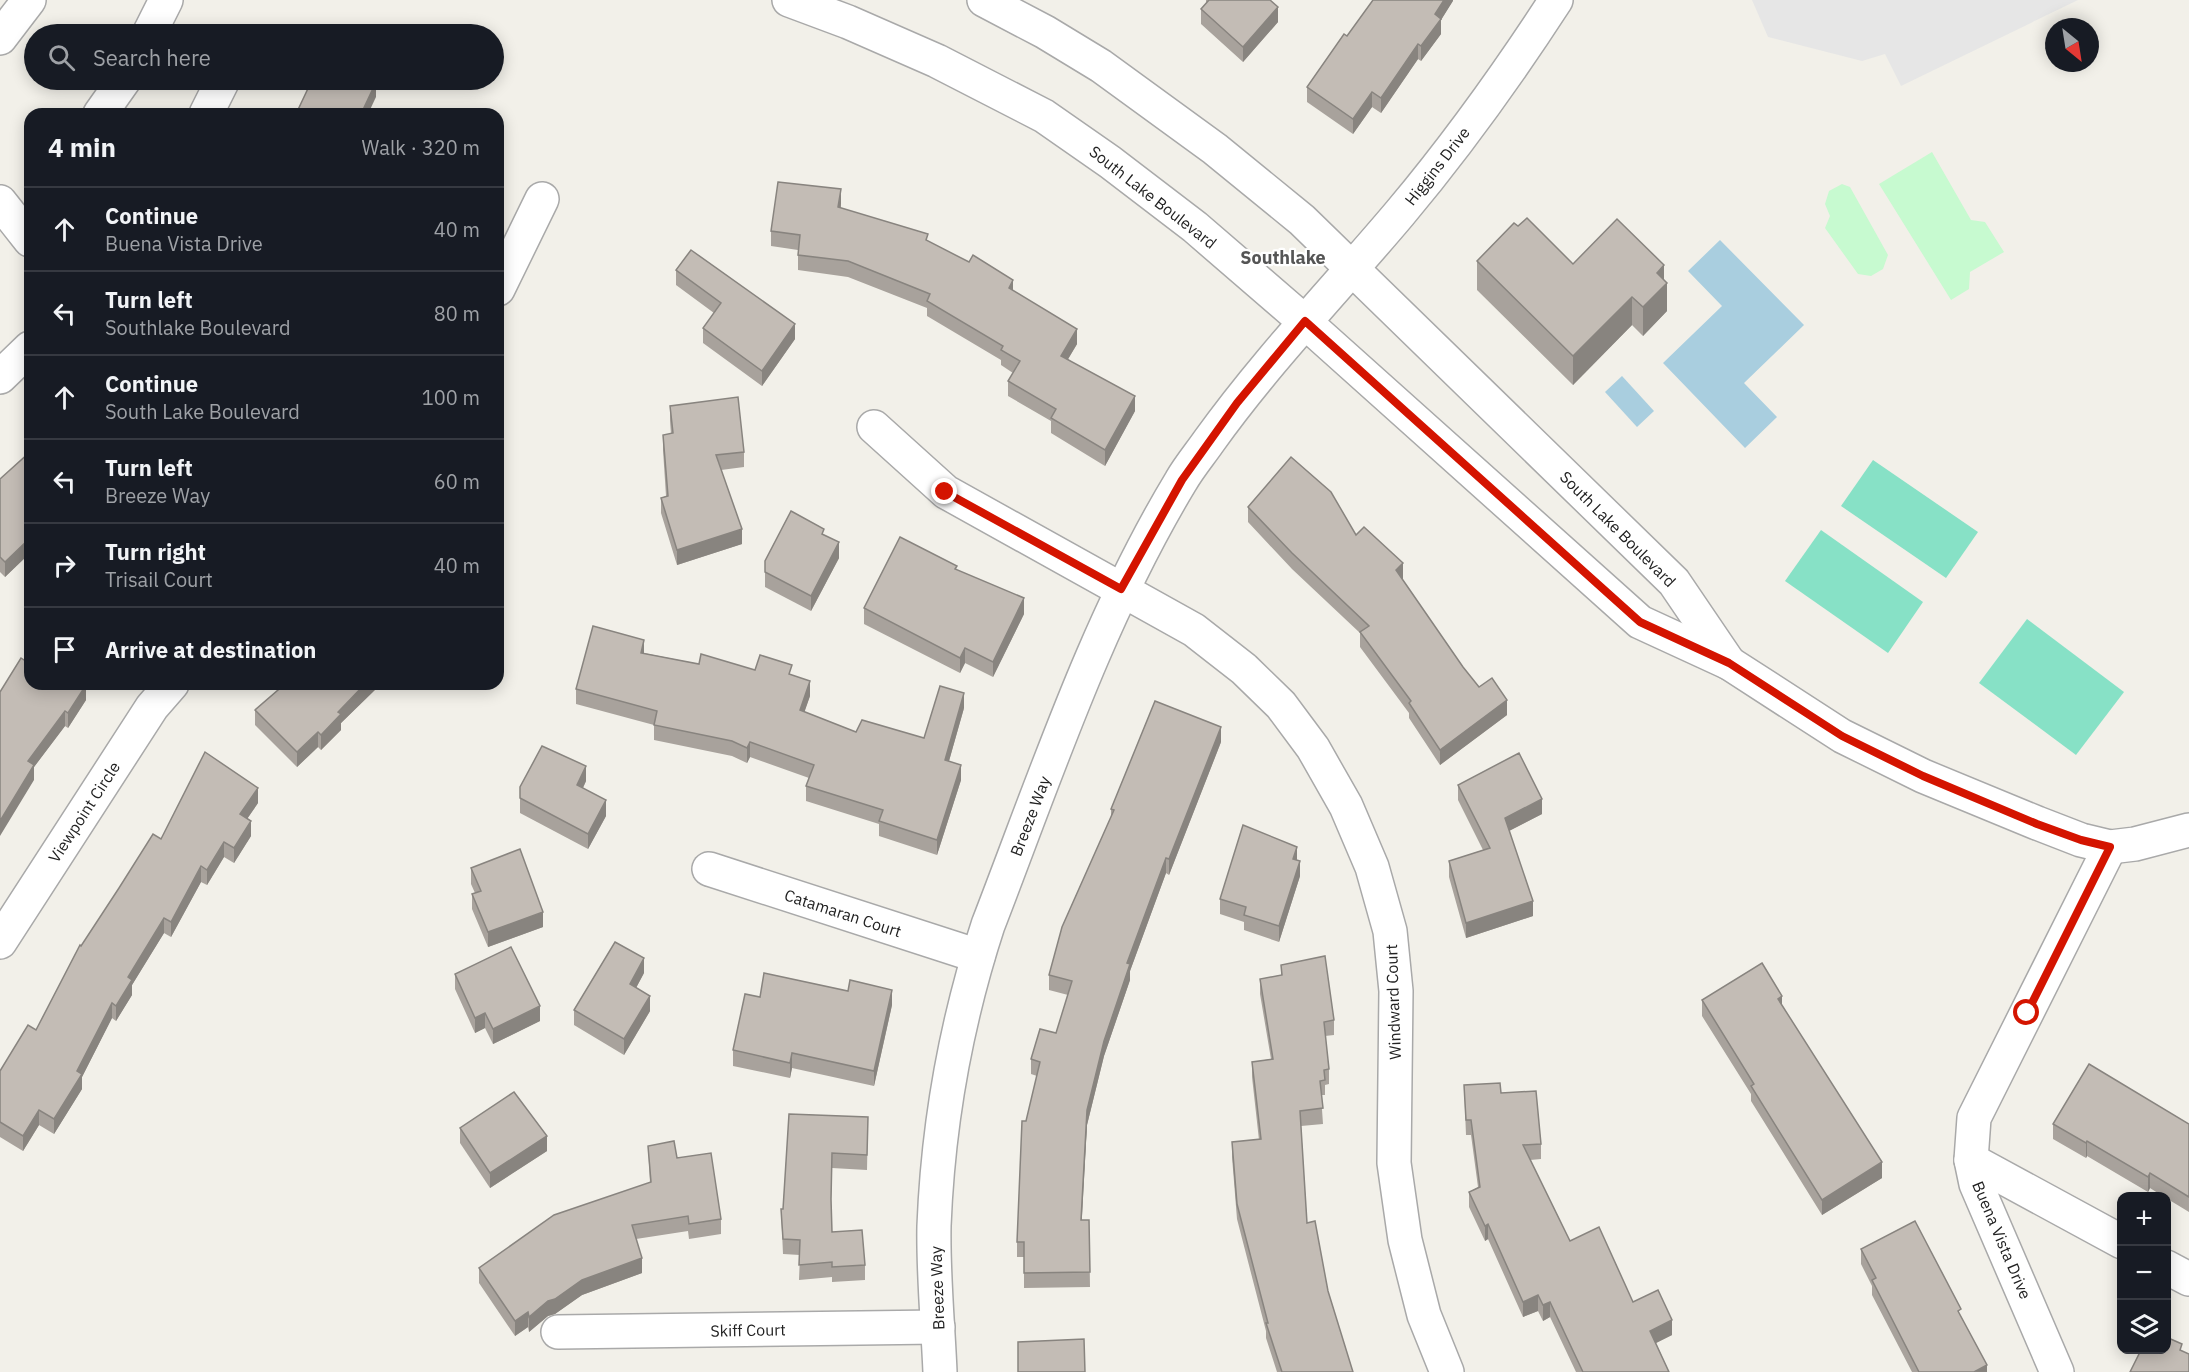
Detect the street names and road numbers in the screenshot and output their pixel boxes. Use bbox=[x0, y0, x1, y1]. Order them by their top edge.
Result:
street label: Higgins Drive bbox=[1400, 123, 1474, 209]
street label: South Lake Boulevard bbox=[1085, 141, 1221, 253]
street label: South Lake Boulevard bbox=[1556, 467, 1680, 591]
street label: Viewpoint Circle bbox=[44, 758, 124, 866]
street label: Breeze Way bbox=[1006, 773, 1054, 859]
street label: Catamaran Court bbox=[782, 885, 904, 941]
street label: Windward Court bbox=[1381, 944, 1405, 1060]
street label: Buena Vista Drive bbox=[1968, 1178, 2036, 1302]
street label: Breeze Way bbox=[926, 1246, 948, 1330]
street label: Skiff Court bbox=[710, 1319, 786, 1341]

